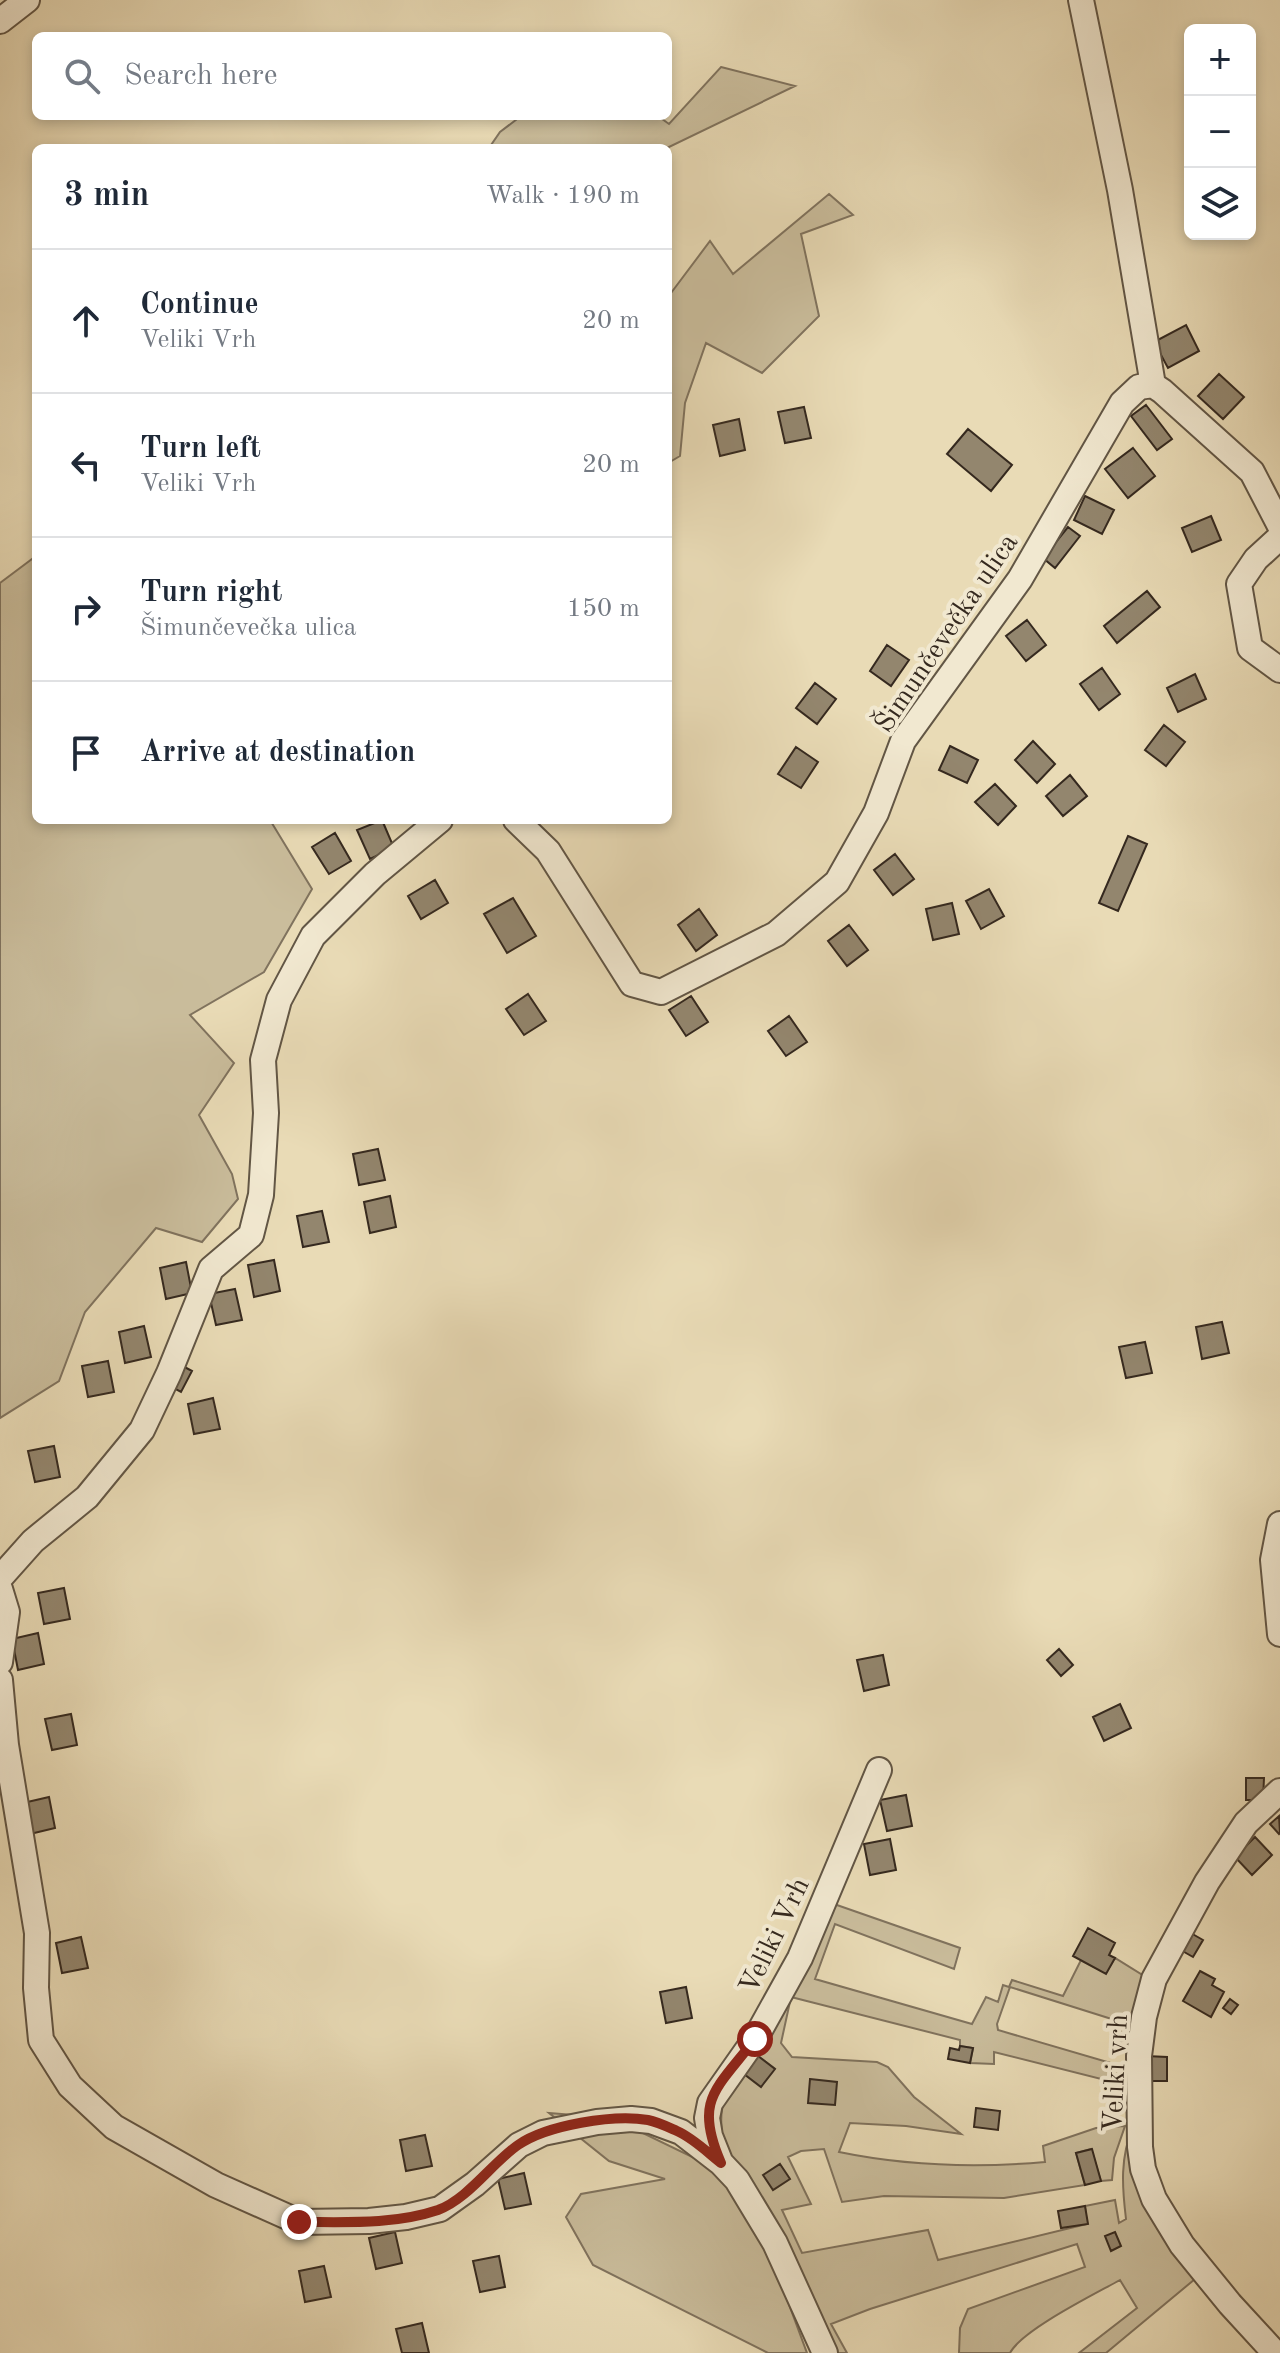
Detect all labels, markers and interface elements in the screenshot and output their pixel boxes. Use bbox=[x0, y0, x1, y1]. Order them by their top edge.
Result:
map controls bbox=[1184, 24, 1256, 240]
button: + bbox=[1184, 24, 1256, 96]
search box bbox=[32, 32, 672, 120]
icon: search bbox=[60, 54, 104, 98]
text: Search here bbox=[124, 61, 278, 91]
button: − bbox=[1184, 96, 1256, 168]
button: layers bbox=[1184, 168, 1256, 240]
text: 3 min bbox=[64, 179, 149, 213]
text: Walk · 190 m bbox=[486, 183, 640, 209]
text: Continue bbox=[140, 290, 259, 320]
icon: ahead bbox=[64, 299, 108, 343]
text: 20 m bbox=[582, 308, 640, 334]
text: Veliki Vrh bbox=[140, 327, 256, 353]
text: Turn left bbox=[140, 434, 261, 464]
icon: left bbox=[64, 443, 108, 487]
text: 20 m bbox=[582, 452, 640, 478]
text: Veliki Vrh bbox=[140, 471, 256, 497]
street label: Šimunčevečka ulica bbox=[867, 526, 1024, 738]
text: Turn right bbox=[140, 578, 282, 608]
icon: right bbox=[64, 587, 108, 631]
text: 150 m bbox=[567, 596, 640, 622]
text: Šimunčevečka ulica bbox=[140, 615, 357, 641]
icon: arrive bbox=[64, 731, 108, 775]
text: Arrive at destination bbox=[140, 738, 415, 768]
street label: Veliki Vrh bbox=[736, 1874, 816, 1999]
street label: Veliki vrh bbox=[1100, 2013, 1134, 2133]
route start bbox=[737, 2021, 773, 2057]
route end bbox=[281, 2204, 317, 2240]

